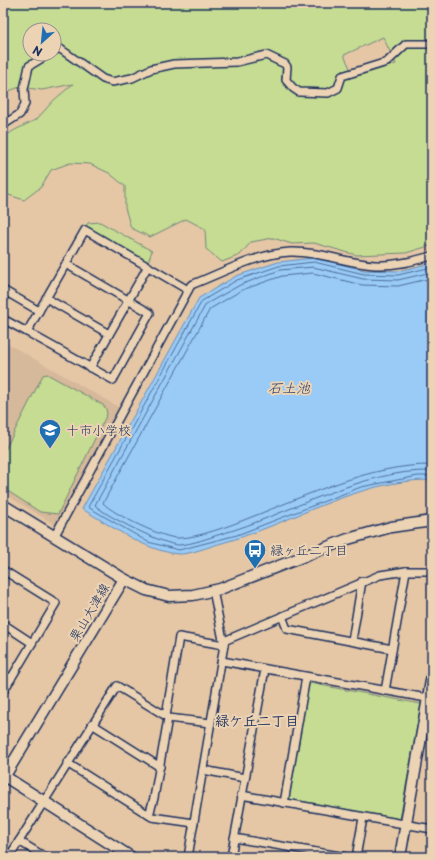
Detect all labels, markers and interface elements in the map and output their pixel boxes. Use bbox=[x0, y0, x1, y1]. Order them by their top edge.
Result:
north arrow bbox=[22, 22, 62, 62]
text: N bbox=[29, 42, 45, 61]
water label: 石土池 bbox=[268, 377, 311, 398]
school or university icon: 十市小学校 bbox=[37, 417, 63, 450]
place label: 十市小学校 bbox=[66, 420, 131, 439]
bus stop icon: 緑ヶ丘二丁目 bbox=[242, 537, 268, 570]
place label: 緑ヶ丘二丁目 bbox=[270, 540, 348, 559]
street label: 栗山大津線 bbox=[64, 578, 114, 644]
district label: 緑ケ丘二丁目 bbox=[215, 710, 299, 731]

